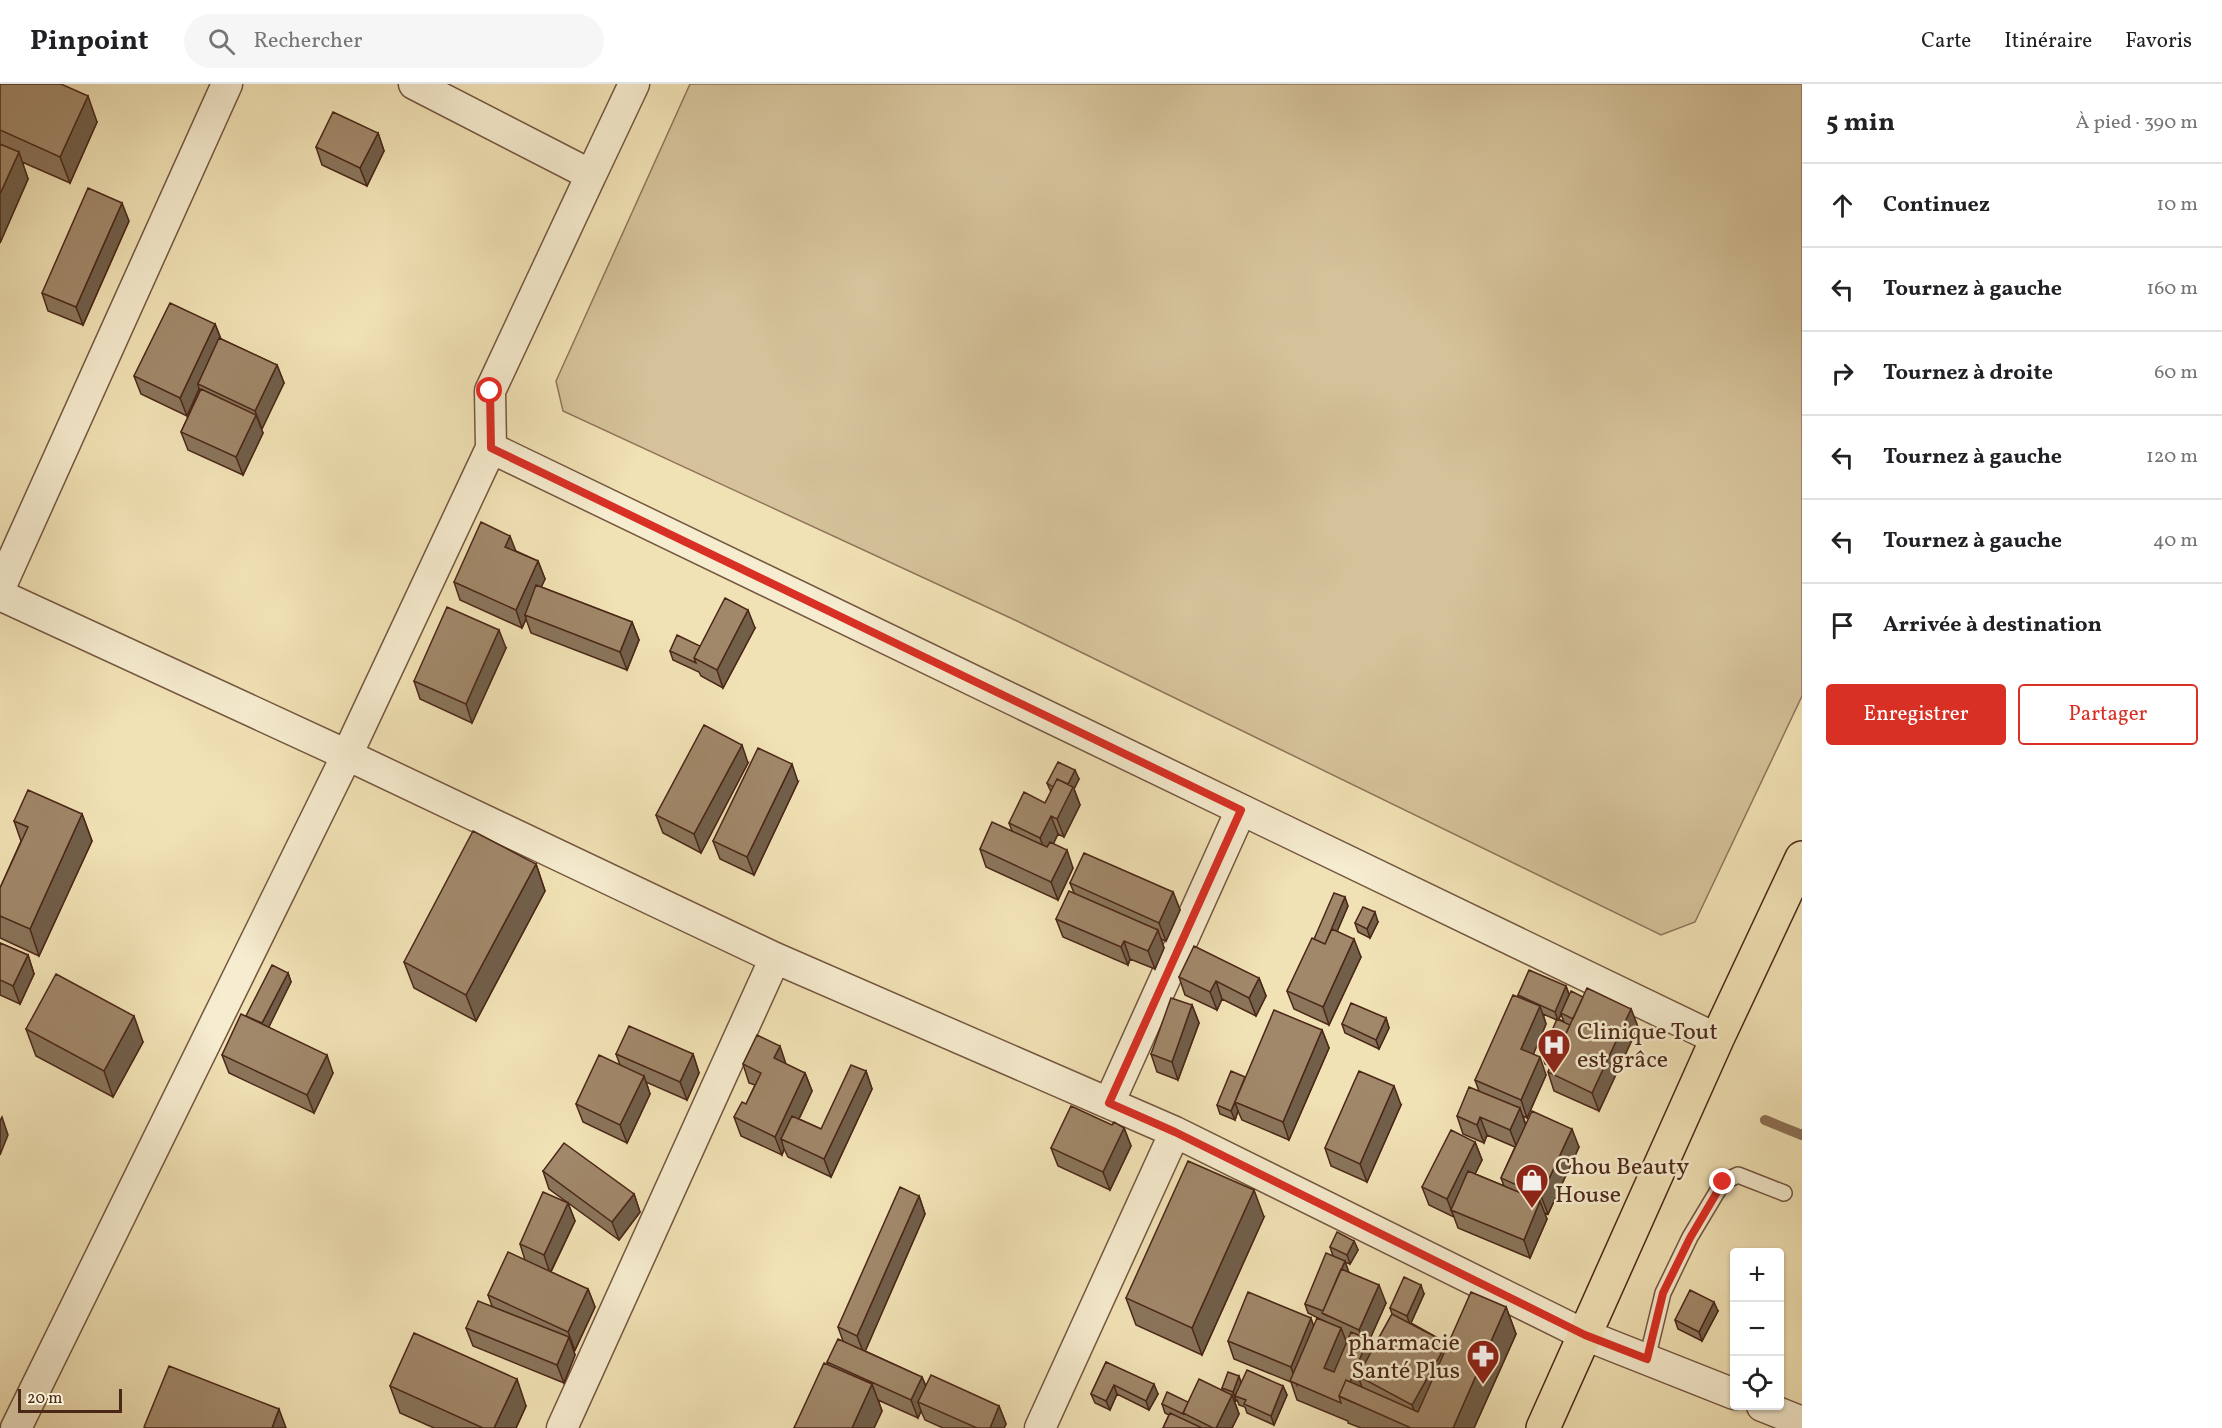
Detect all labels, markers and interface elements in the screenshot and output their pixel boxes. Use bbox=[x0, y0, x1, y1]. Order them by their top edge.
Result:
search box bbox=[184, 14, 604, 68]
text: Pinpoint bbox=[30, 22, 148, 61]
icon: search bbox=[205, 25, 238, 58]
text: Rechercher bbox=[253, 26, 363, 57]
text: Carte bbox=[1921, 27, 1971, 56]
text: Itinéraire bbox=[2004, 27, 2092, 56]
text: Favoris bbox=[2125, 27, 2192, 56]
text: 5 min bbox=[1826, 105, 1895, 141]
text: À pied · 390 m bbox=[2075, 109, 2198, 137]
icon: ahead bbox=[1826, 189, 1859, 222]
text: Continuez bbox=[1883, 190, 1990, 221]
text: 10 m bbox=[2157, 191, 2198, 219]
icon: left bbox=[1826, 273, 1859, 306]
text: Tournez à gauche bbox=[1883, 274, 2062, 305]
text: 160 m bbox=[2146, 275, 2198, 303]
icon: right bbox=[1826, 357, 1859, 390]
text: Tournez à droite bbox=[1883, 358, 2053, 389]
text: 60 m bbox=[2154, 359, 2198, 387]
route start bbox=[476, 377, 502, 403]
icon: left bbox=[1826, 441, 1859, 474]
text: Tournez à gauche bbox=[1883, 442, 2062, 473]
text: 120 m bbox=[2146, 443, 2198, 471]
icon: left bbox=[1826, 525, 1859, 558]
text: Tournez à gauche bbox=[1883, 526, 2062, 557]
text: 40 m bbox=[2153, 527, 2198, 555]
icon: arrive bbox=[1826, 609, 1859, 642]
text: Arrivée à destination bbox=[1883, 610, 2102, 641]
button: Enregistrer bbox=[1826, 684, 2006, 745]
button: Partager bbox=[2018, 684, 2198, 745]
place label: Clinique Tout est grâce bbox=[1577, 1016, 1718, 1078]
hospital icon: Clinique Tout est grâce bbox=[1536, 1027, 1572, 1074]
place label: Chou Beauty House bbox=[1555, 1151, 1689, 1213]
shop icon: Chou Beauty House bbox=[1514, 1162, 1550, 1209]
route end bbox=[1709, 1168, 1735, 1194]
map controls bbox=[1730, 1248, 1784, 1410]
button: + bbox=[1730, 1248, 1784, 1302]
button: − bbox=[1730, 1302, 1784, 1356]
place label: pharmacie Santé Plus bbox=[1348, 1327, 1460, 1389]
pharmacy icon: pharmacie Santé Plus bbox=[1465, 1338, 1501, 1385]
button: locate bbox=[1730, 1356, 1784, 1410]
scale bar bbox=[18, 1386, 122, 1414]
text: 20 m bbox=[27, 1388, 62, 1410]

